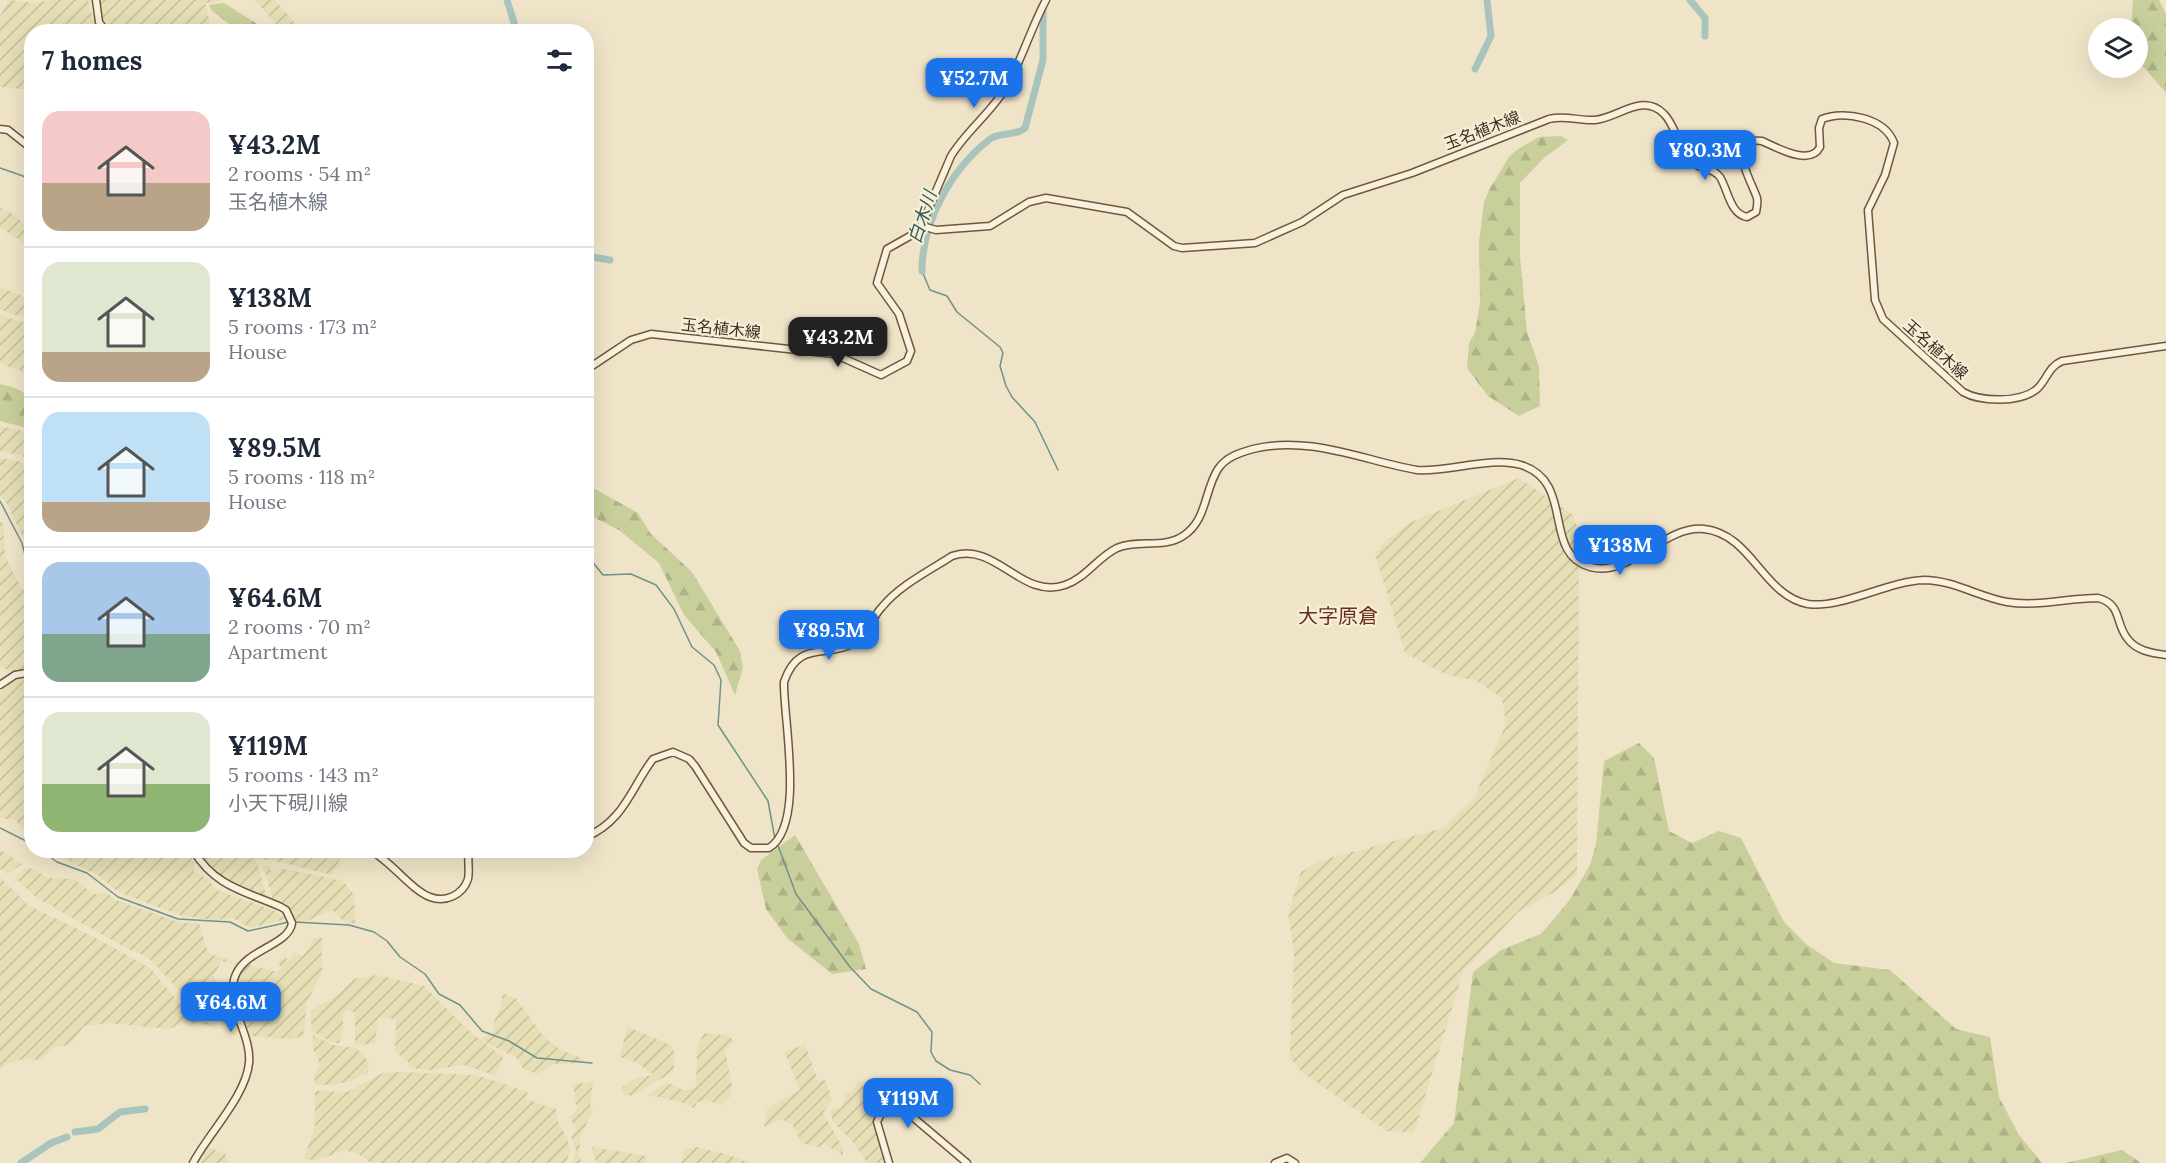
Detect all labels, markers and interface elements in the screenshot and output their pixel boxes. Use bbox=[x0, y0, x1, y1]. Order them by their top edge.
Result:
map controls bbox=[2088, 18, 2148, 78]
button: layers bbox=[2088, 18, 2148, 78]
text: 7 homes bbox=[42, 44, 142, 77]
icon: filters bbox=[543, 44, 576, 77]
pin: ¥52.7M bbox=[925, 58, 1023, 109]
text: ¥52.7M bbox=[940, 65, 1008, 90]
street label: 玉名植木線 bbox=[1441, 106, 1523, 154]
text: ¥43.2M bbox=[228, 128, 321, 161]
pin: ¥80.3M bbox=[1656, 130, 1754, 181]
icon: home bbox=[90, 135, 162, 207]
text: ¥80.3M bbox=[1668, 137, 1742, 162]
text: 2 rooms · 54 m² bbox=[228, 161, 371, 186]
water label: 白木川 bbox=[903, 186, 942, 246]
text: 玉名植木線 bbox=[228, 189, 328, 214]
text: ¥138M bbox=[228, 281, 312, 314]
icon: home bbox=[90, 286, 162, 358]
text: 5 rooms · 173 m² bbox=[228, 314, 377, 339]
street label: 玉名植木線 bbox=[680, 314, 762, 342]
street label: 玉名植木線 bbox=[1900, 315, 1972, 383]
pin: ¥43.2M bbox=[789, 317, 887, 368]
text: ¥43.2M bbox=[802, 324, 874, 349]
text: House bbox=[228, 339, 287, 364]
text: ¥89.5M bbox=[228, 431, 322, 464]
icon: home bbox=[90, 436, 162, 508]
text: 5 rooms · 118 m² bbox=[228, 464, 375, 489]
text: House bbox=[228, 489, 287, 514]
pin: ¥138M bbox=[1578, 525, 1662, 576]
text: ¥138M bbox=[1588, 532, 1652, 557]
text: ¥64.6M bbox=[228, 581, 322, 614]
icon: home bbox=[90, 586, 162, 658]
district label: 大字原倉 bbox=[1298, 603, 1378, 628]
pin: ¥89.5M bbox=[780, 610, 878, 661]
text: 2 rooms · 70 m² bbox=[228, 614, 371, 639]
text: ¥89.5M bbox=[793, 617, 865, 642]
text: Apartment bbox=[228, 639, 328, 664]
text: ¥119M bbox=[228, 729, 308, 762]
icon: home bbox=[90, 736, 162, 808]
text: 5 rooms · 143 m² bbox=[228, 762, 379, 787]
text: 小天下硯川線 bbox=[228, 790, 348, 815]
pin: ¥64.6M bbox=[182, 982, 280, 1033]
text: ¥64.6M bbox=[195, 989, 267, 1014]
pin: ¥119M bbox=[866, 1078, 950, 1129]
text: ¥119M bbox=[877, 1085, 939, 1110]

